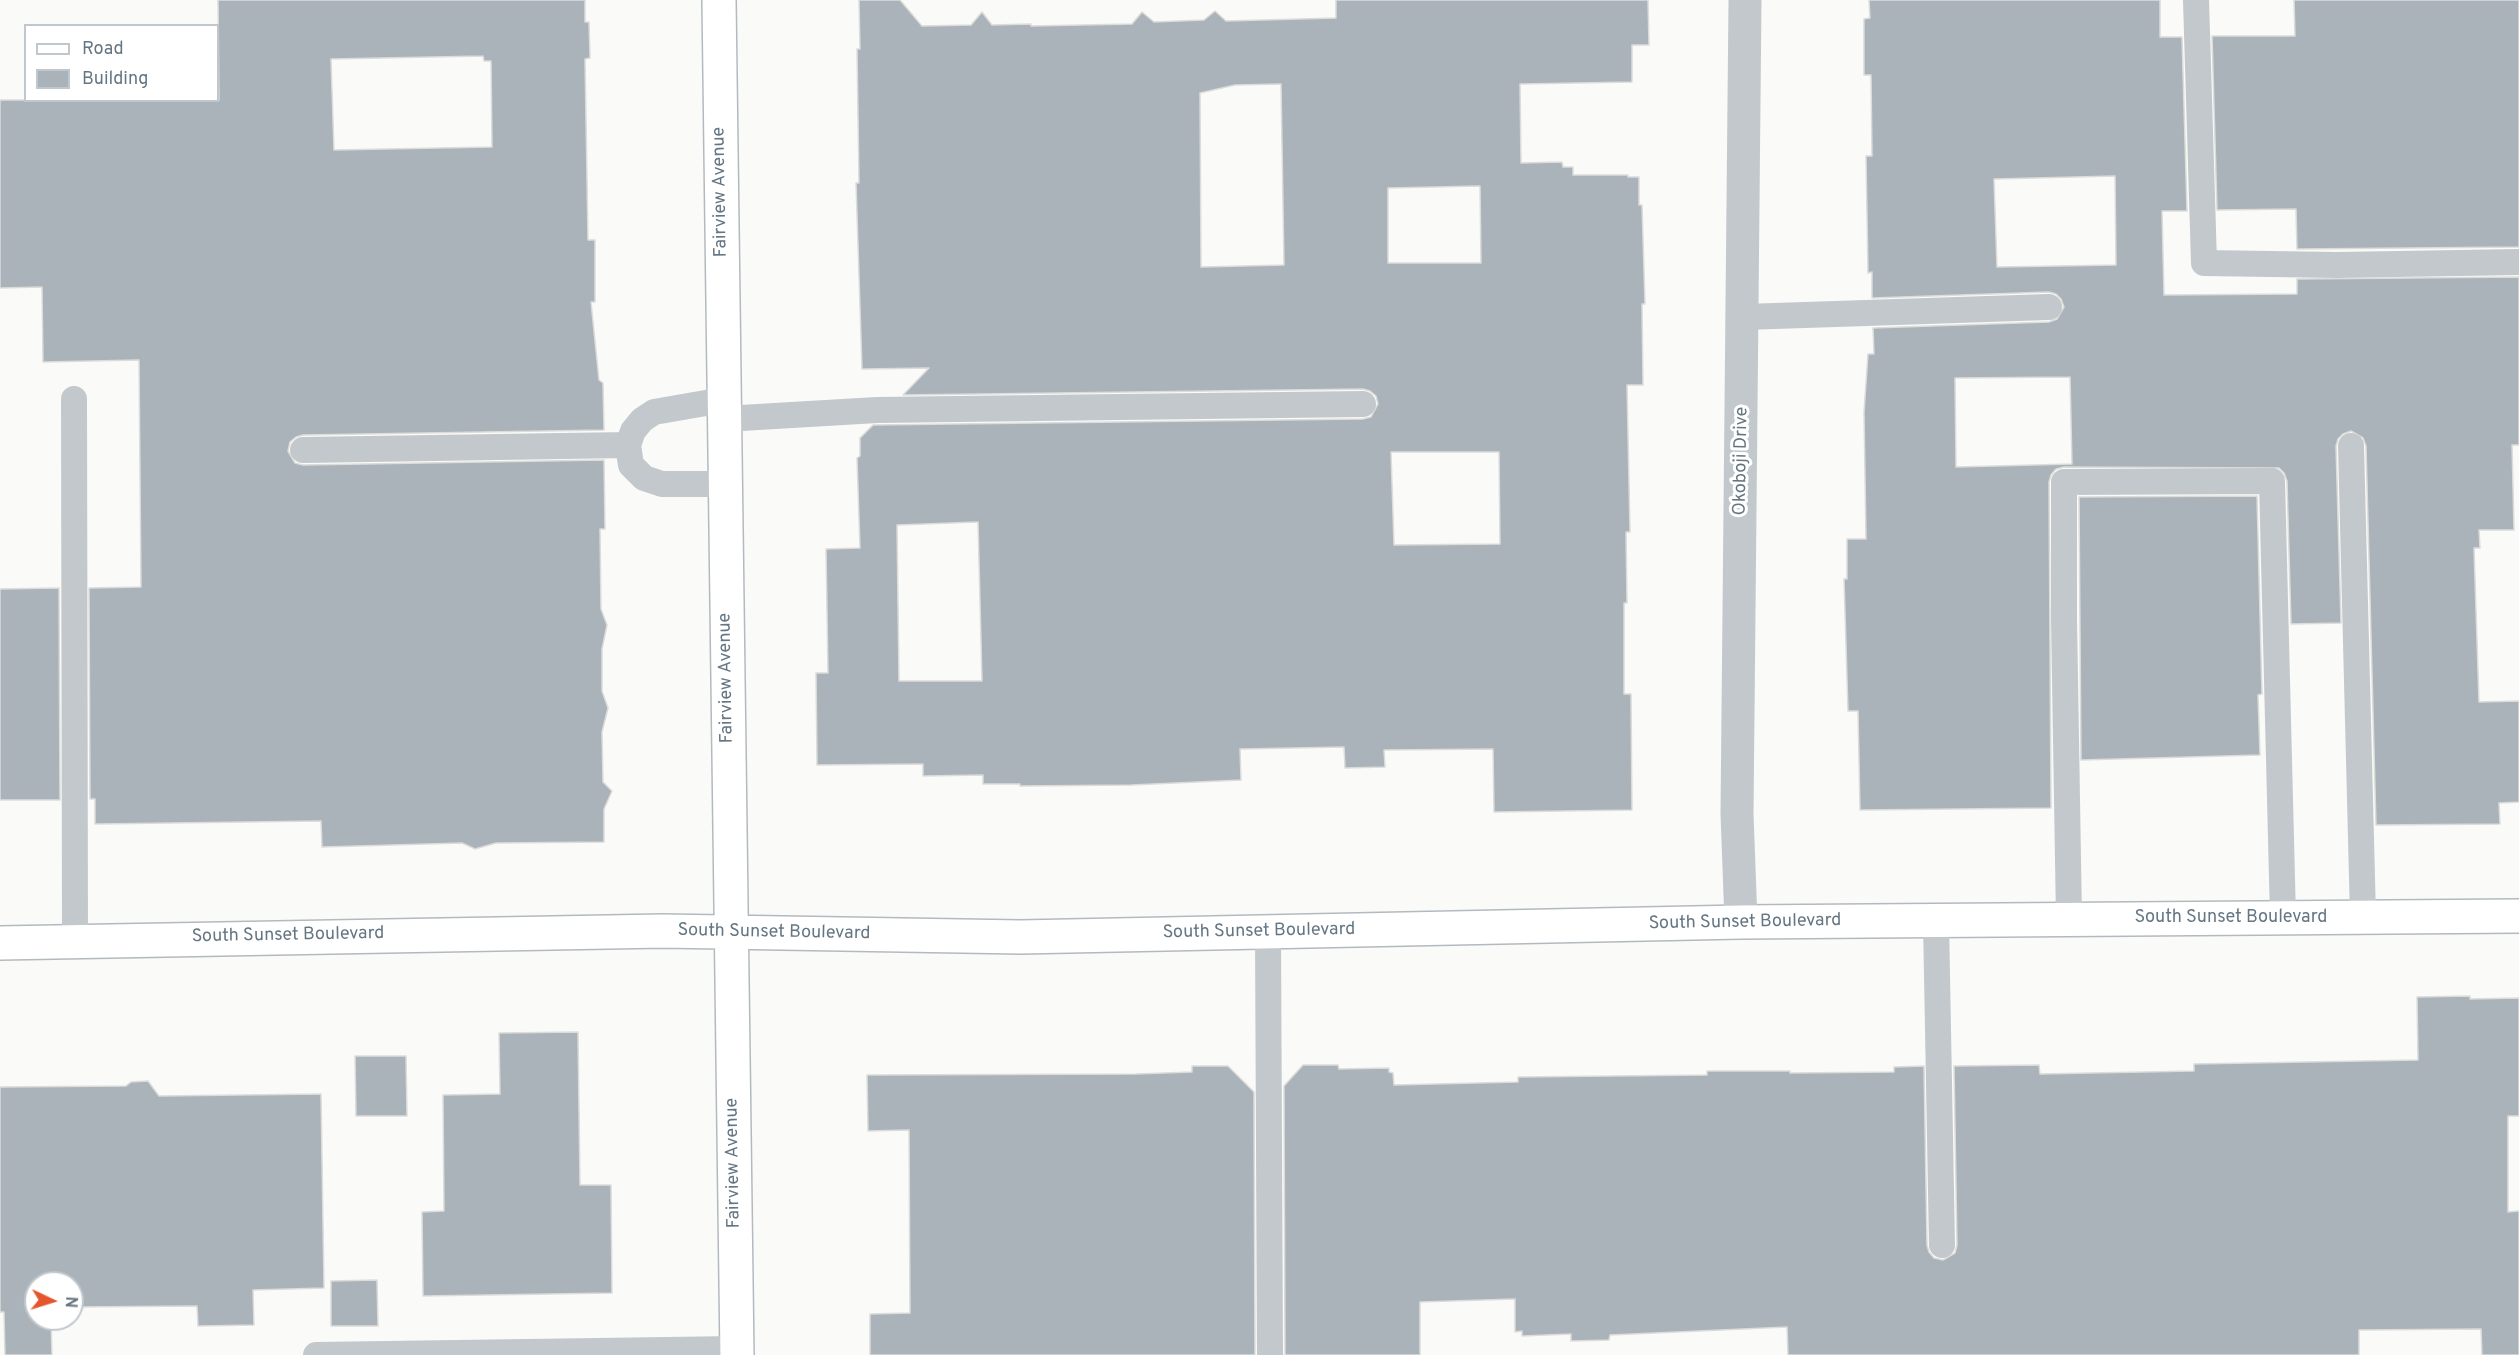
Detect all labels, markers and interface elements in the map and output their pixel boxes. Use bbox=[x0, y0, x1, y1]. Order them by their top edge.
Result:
legend bbox=[24, 24, 219, 102]
text: Road bbox=[82, 38, 124, 61]
text: Building bbox=[82, 68, 148, 91]
street label: Fairview Avenue bbox=[709, 127, 733, 257]
street label: Okoboji Drive bbox=[1730, 406, 1754, 516]
street label: Fairview Avenue bbox=[715, 613, 739, 743]
street label: South Sunset Boulevard bbox=[2135, 907, 2327, 929]
street label: South Sunset Boulevard bbox=[1648, 911, 1842, 935]
street label: South Sunset Boulevard bbox=[1162, 920, 1356, 944]
street label: South Sunset Boulevard bbox=[677, 921, 871, 945]
street label: South Sunset Boulevard bbox=[191, 924, 385, 948]
street label: Fairview Avenue bbox=[722, 1098, 746, 1228]
north arrow bbox=[24, 1271, 84, 1331]
text: N bbox=[60, 1296, 80, 1309]

